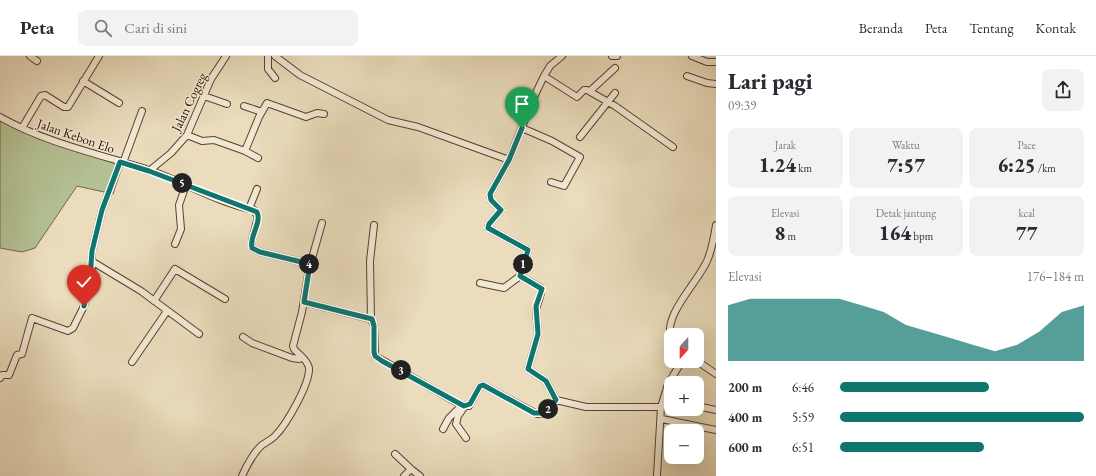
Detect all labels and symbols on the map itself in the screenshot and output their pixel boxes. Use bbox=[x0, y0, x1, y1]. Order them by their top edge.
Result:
street label: Jalan Cogreg bbox=[167, 69, 211, 135]
pin bbox=[505, 87, 539, 128]
street label: Jalan Kebon Elo bbox=[34, 114, 117, 157]
pin: 5 bbox=[172, 173, 192, 193]
pin: 4 bbox=[299, 254, 319, 274]
pin: 1 bbox=[513, 254, 533, 274]
pin bbox=[67, 265, 101, 306]
north arrow bbox=[664, 328, 704, 368]
pin: 3 bbox=[391, 360, 411, 380]
pin: 2 bbox=[538, 399, 558, 419]

